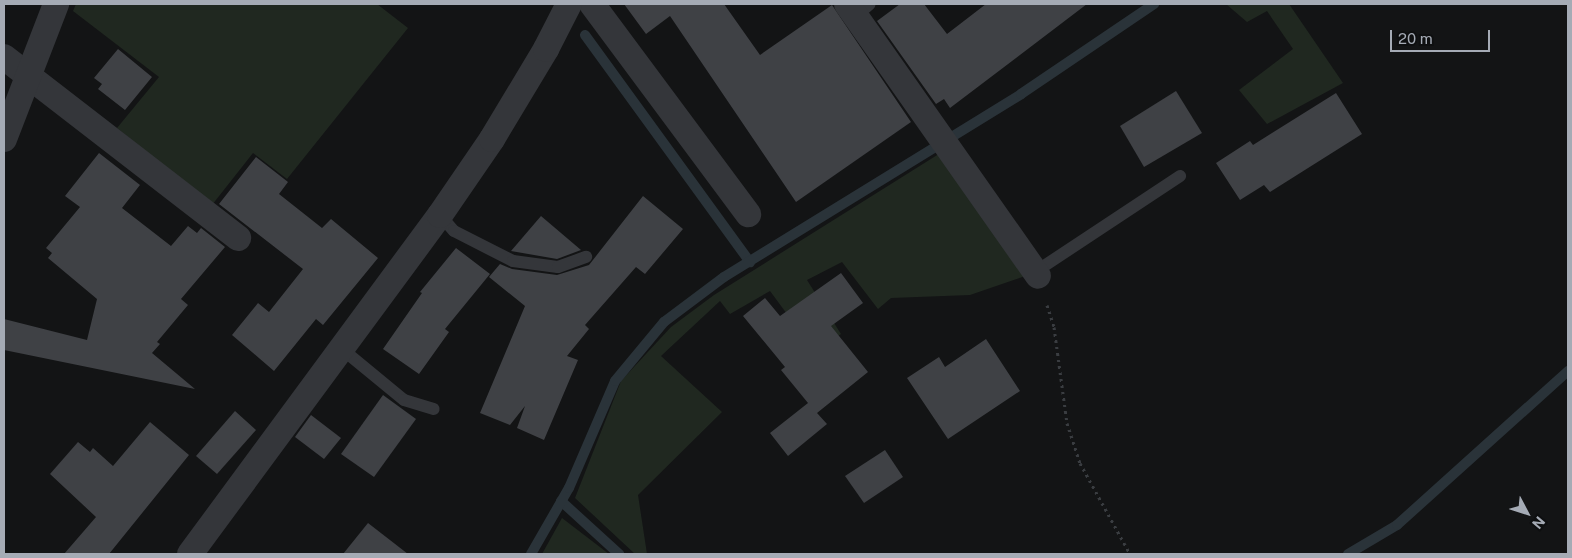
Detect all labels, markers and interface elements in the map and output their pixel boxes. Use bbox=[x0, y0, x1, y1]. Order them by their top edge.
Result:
scale bar bbox=[1392, 20, 1492, 52]
text: 20 m bbox=[1398, 30, 1433, 47]
north arrow bbox=[1502, 488, 1552, 538]
text: N bbox=[1529, 513, 1548, 532]

